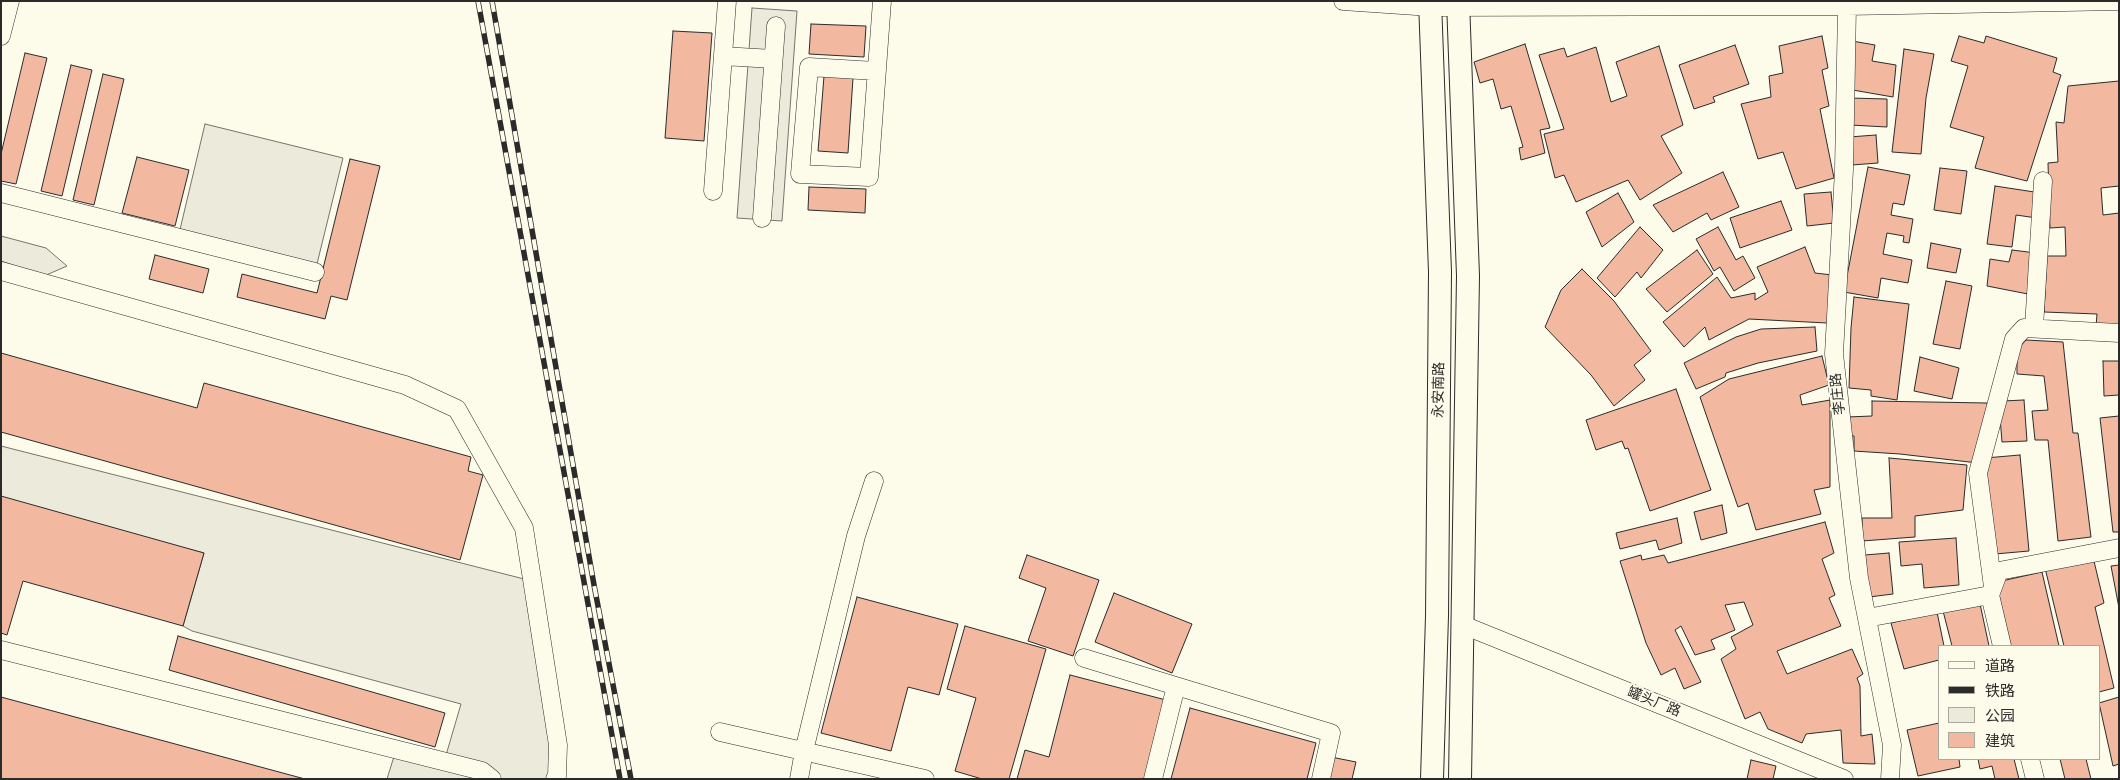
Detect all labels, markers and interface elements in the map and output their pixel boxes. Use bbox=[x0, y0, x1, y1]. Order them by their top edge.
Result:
street label: 永安南路 bbox=[1430, 362, 1448, 418]
street label: 李庄路 bbox=[1827, 372, 1849, 416]
legend bbox=[1938, 645, 2100, 760]
text: 道路 bbox=[1985, 653, 2015, 676]
text: 铁路 bbox=[1985, 678, 2015, 701]
street label: 罐头厂路 bbox=[1625, 684, 1683, 720]
text: 公园 bbox=[1985, 703, 2015, 726]
text: 建筑 bbox=[1985, 728, 2015, 751]

